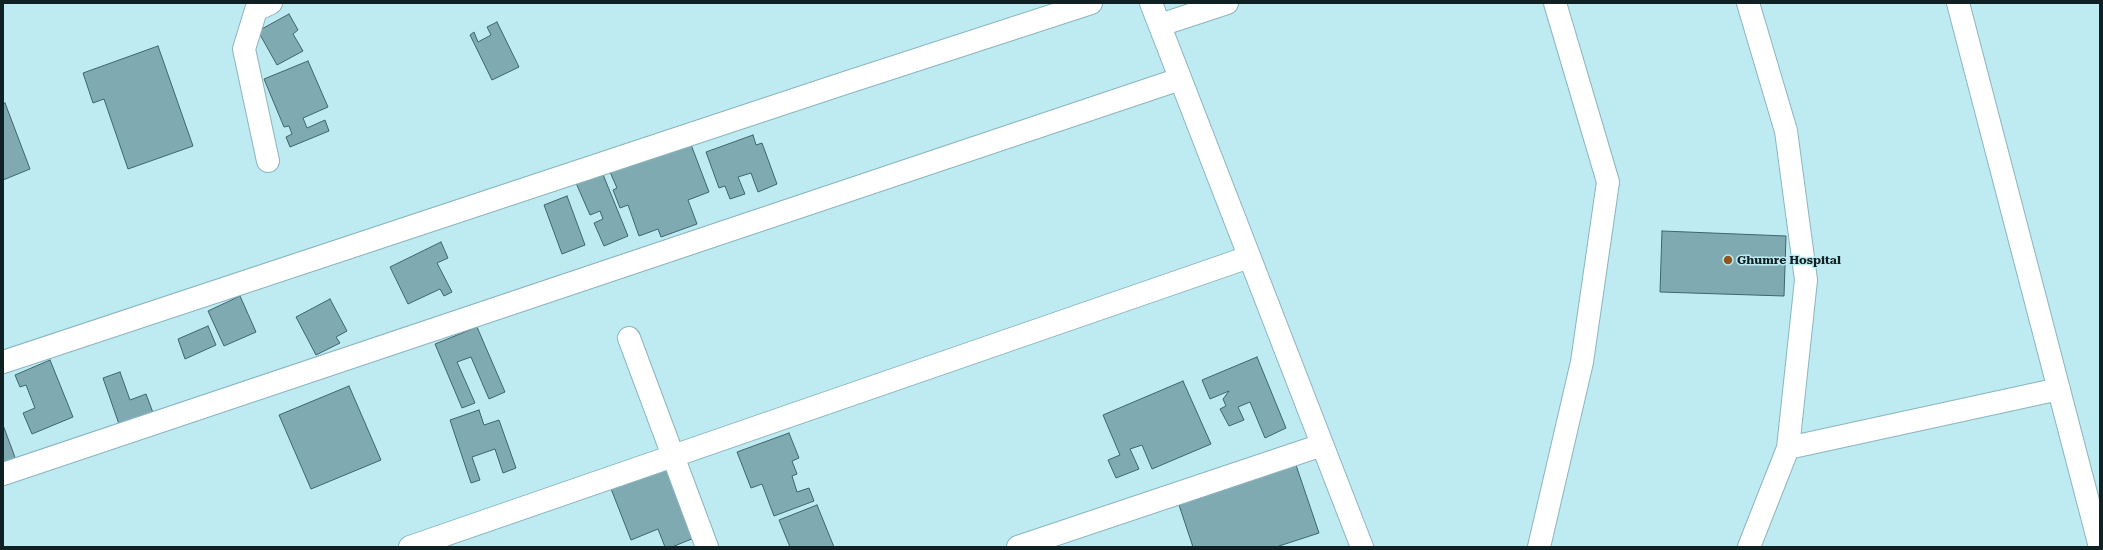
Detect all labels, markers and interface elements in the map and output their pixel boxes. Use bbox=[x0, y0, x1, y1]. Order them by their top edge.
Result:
place label: Ghumre Hospital bbox=[1737, 253, 1841, 267]
marker: Ghumre Hospital bbox=[1722, 254, 1734, 266]

